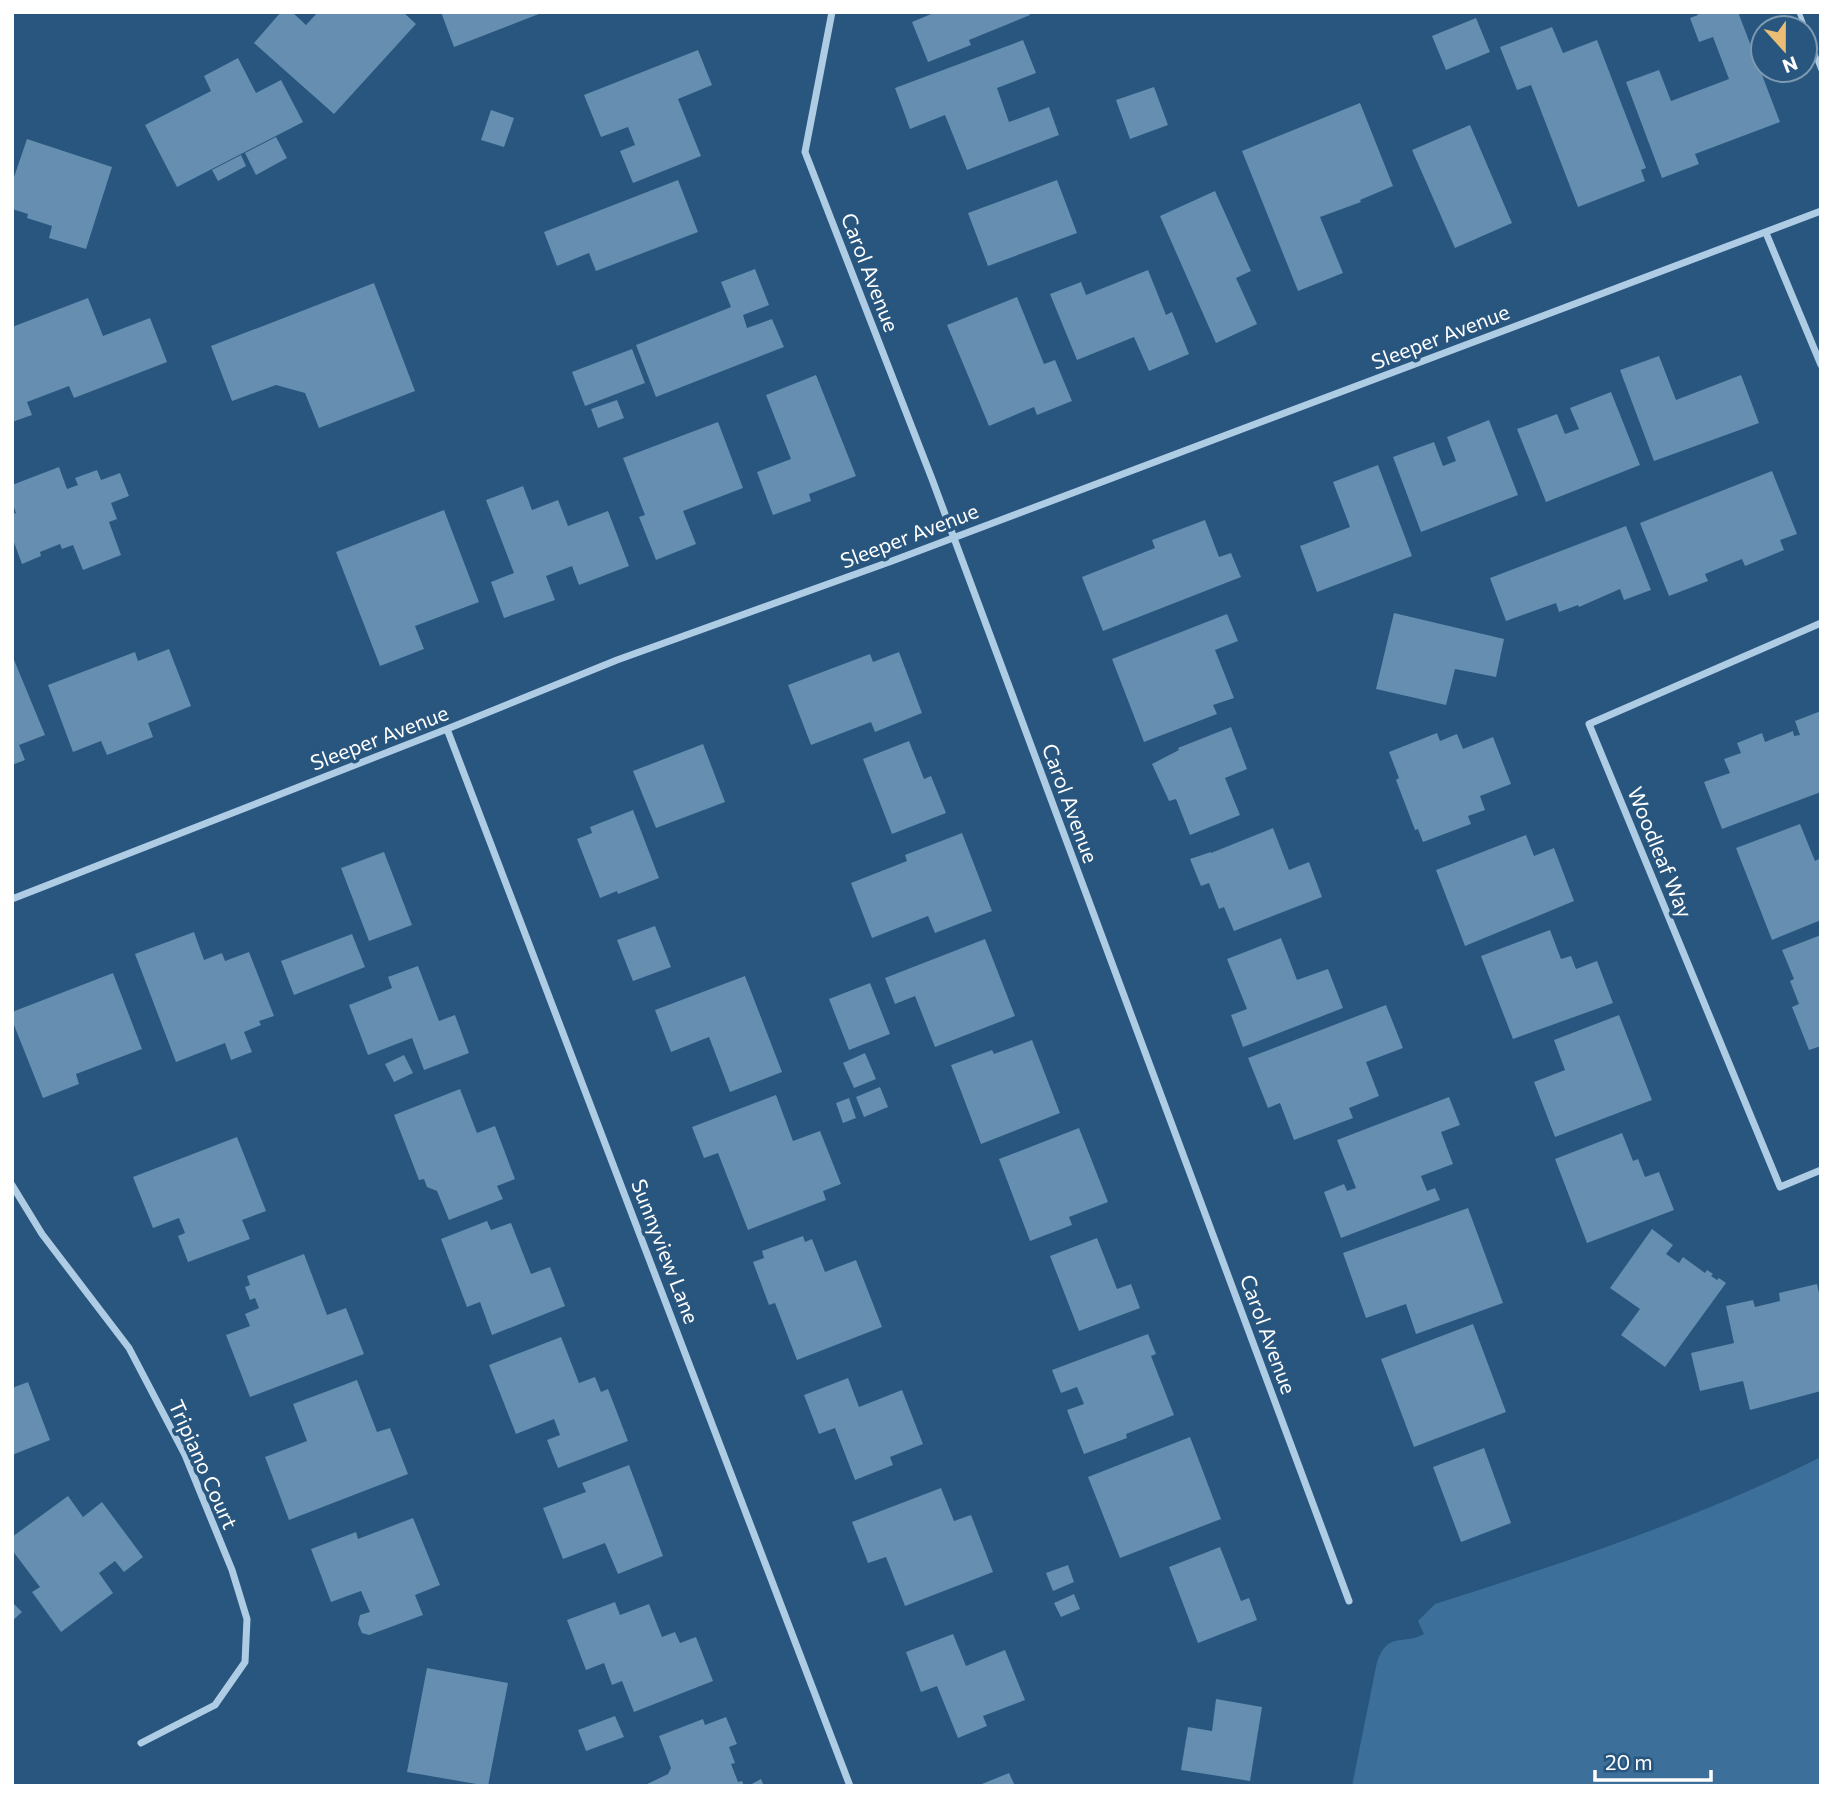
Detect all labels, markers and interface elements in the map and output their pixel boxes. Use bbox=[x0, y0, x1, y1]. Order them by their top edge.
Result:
north arrow bbox=[1749, 14, 1819, 84]
text: N bbox=[1779, 52, 1801, 79]
street label: Carol Avenue bbox=[837, 209, 905, 335]
street label: Sleeper Avenue bbox=[1367, 298, 1513, 374]
street label: Sleeper Avenue bbox=[836, 497, 982, 573]
street label: Sleeper Avenue bbox=[306, 699, 452, 775]
street label: Carol Avenue bbox=[1038, 740, 1104, 866]
street label: Woodleaf Way bbox=[1623, 783, 1699, 921]
street label: Sunnyview Lane bbox=[627, 1175, 705, 1327]
street label: Carol Avenue bbox=[1236, 1271, 1302, 1397]
street label: Tripiano Court bbox=[164, 1396, 244, 1532]
scale bar bbox=[1595, 1738, 1710, 1782]
text: 20 m bbox=[1605, 1749, 1653, 1774]

